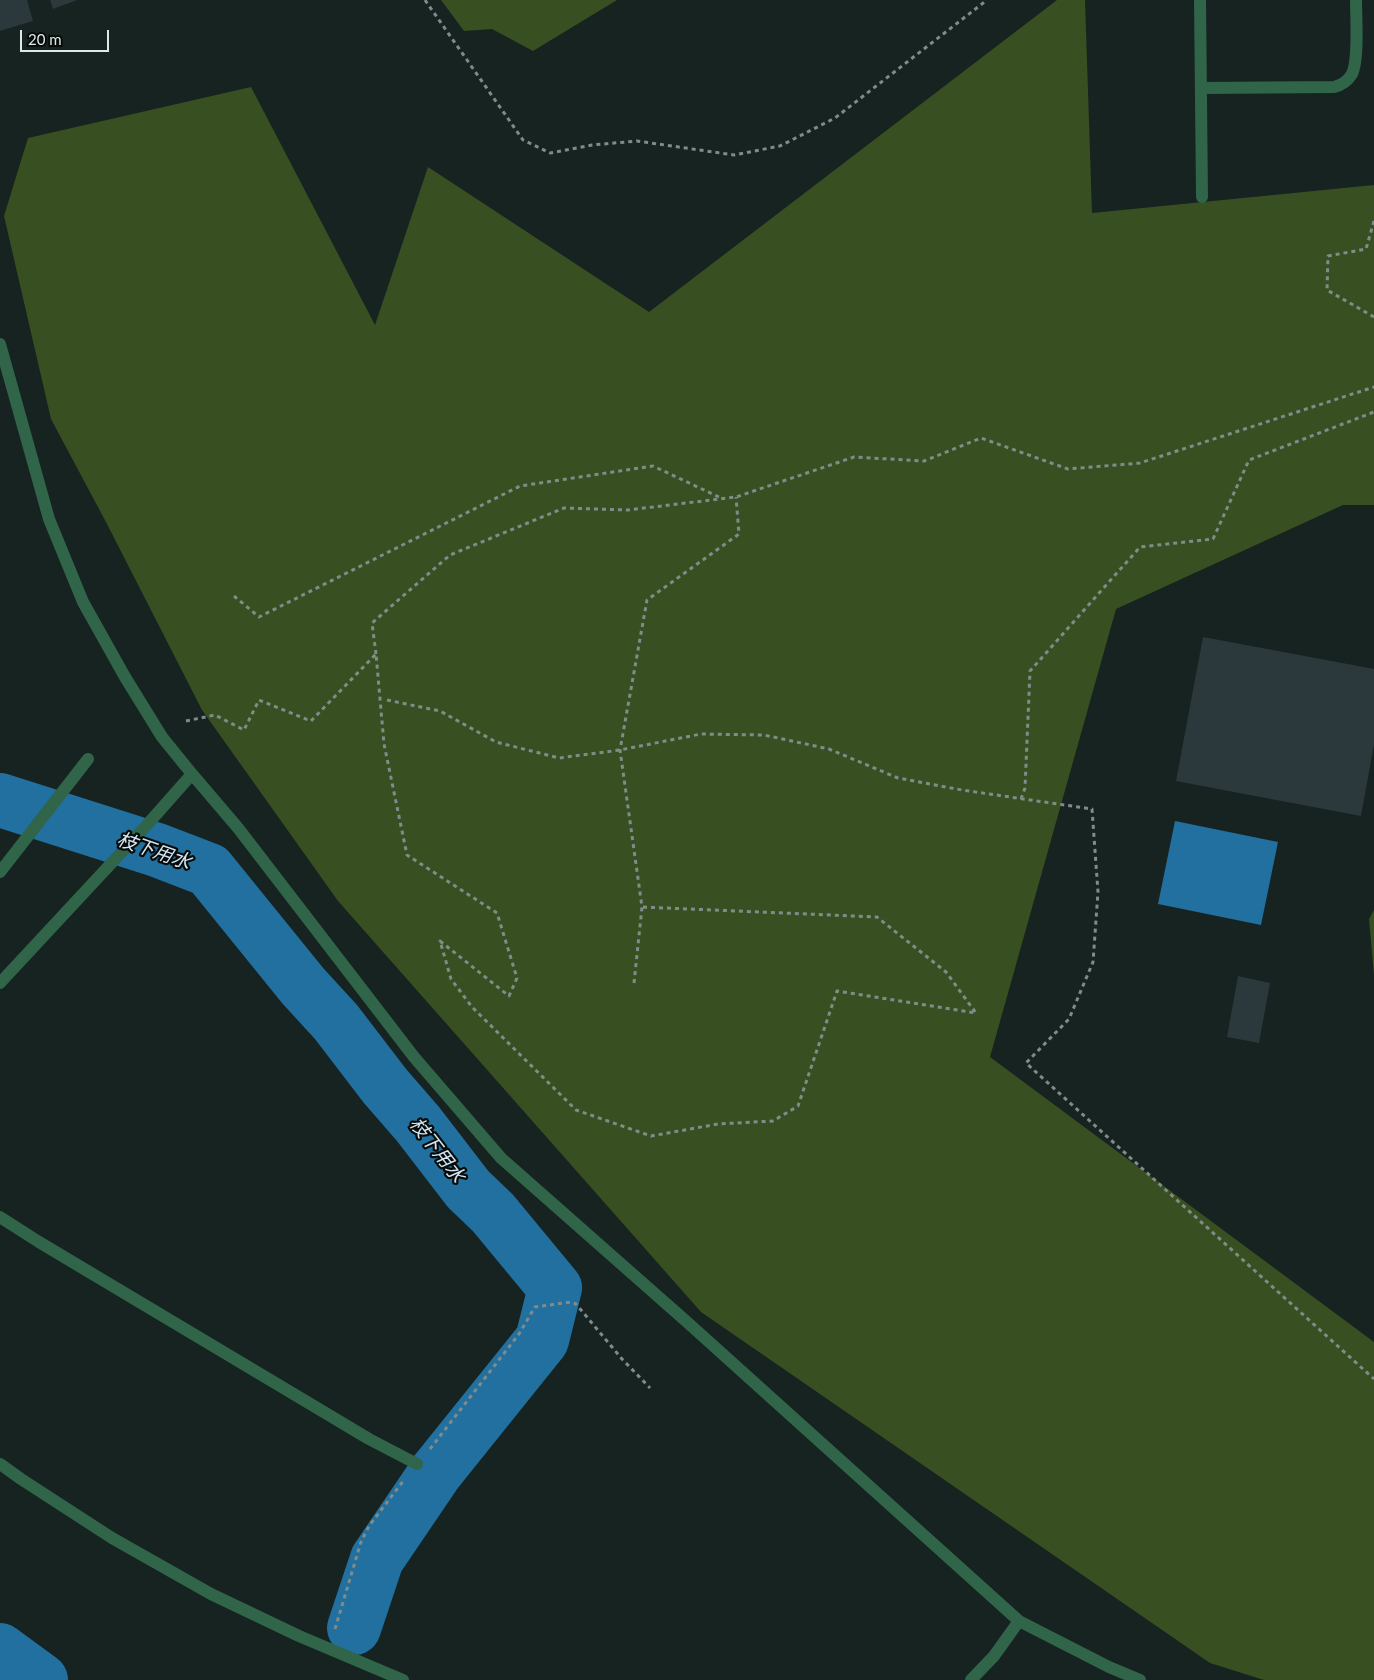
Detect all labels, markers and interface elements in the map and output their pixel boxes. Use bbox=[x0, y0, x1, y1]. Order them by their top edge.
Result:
scale bar bbox=[22, 20, 111, 52]
text: 20 m bbox=[28, 30, 62, 48]
water label: 枝下用水 bbox=[114, 828, 194, 874]
water label: 枝下用水 bbox=[405, 1113, 469, 1187]

